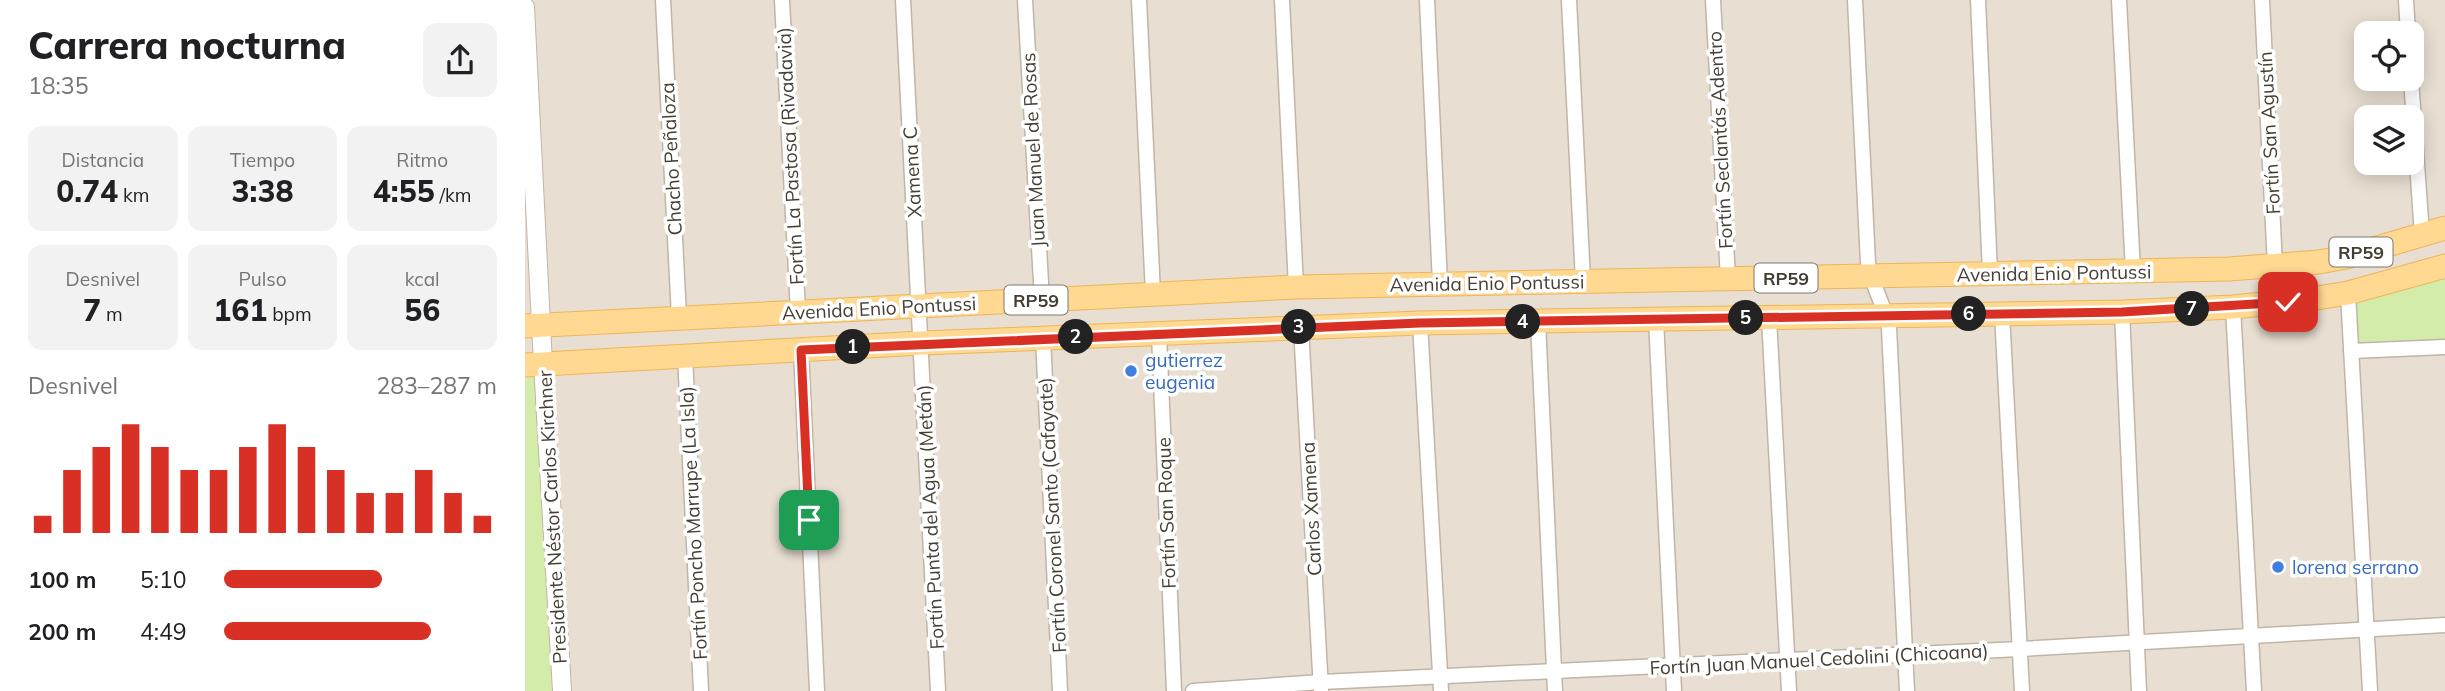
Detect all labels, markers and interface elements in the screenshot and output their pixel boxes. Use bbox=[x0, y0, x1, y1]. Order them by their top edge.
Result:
text: Carrera nocturna bbox=[28, 21, 346, 69]
map controls bbox=[2354, 21, 2424, 175]
button: locate bbox=[2354, 21, 2424, 91]
button: share bbox=[423, 23, 497, 97]
street label: Fortín La Pastosa (Rivadavia) bbox=[771, 26, 809, 286]
street label: Fortín Seclantás Adentro bbox=[1702, 31, 1738, 249]
street label: Fortín San Agustín bbox=[2253, 51, 2285, 215]
street label: Juan Manuel de Rosas bbox=[1016, 52, 1050, 248]
text: 18:35 bbox=[28, 71, 88, 100]
street label: Chacho Peñaloza bbox=[655, 82, 687, 236]
button: layers bbox=[2354, 105, 2424, 175]
street label: Xamena C bbox=[898, 126, 926, 218]
text: Distancia bbox=[62, 148, 144, 172]
text: Tiempo bbox=[230, 148, 295, 172]
text: Ritmo bbox=[396, 148, 448, 172]
text: 0.74 bbox=[56, 172, 118, 210]
text: 3:38 bbox=[232, 172, 293, 210]
text: 4:55 bbox=[373, 172, 435, 210]
text: km bbox=[118, 183, 149, 207]
text: /km bbox=[435, 183, 471, 207]
road number: RP59 bbox=[2329, 238, 2393, 266]
street label: Avenida Enio Pontussi bbox=[1956, 259, 2152, 287]
road number: RP59 bbox=[1755, 264, 1817, 292]
text: Desnivel bbox=[66, 267, 140, 291]
text: Pulso bbox=[238, 267, 287, 291]
text: kcal bbox=[405, 267, 440, 291]
street label: Avenida Enio Pontussi bbox=[1389, 269, 1585, 297]
pin bbox=[2258, 272, 2318, 332]
icon: check bbox=[2269, 283, 2307, 321]
road number: RP59 bbox=[1005, 286, 1067, 314]
text: 7 bbox=[83, 291, 101, 329]
text: 161 bbox=[213, 291, 267, 329]
text: 56 bbox=[404, 291, 440, 329]
street label: Avenida Enio Pontussi bbox=[781, 291, 977, 325]
pin: 7 bbox=[2175, 292, 2209, 326]
pin: 6 bbox=[1951, 296, 1987, 332]
text: 7 bbox=[2186, 296, 2197, 320]
pin: 5 bbox=[1729, 300, 1763, 336]
text: 6 bbox=[1963, 301, 1974, 325]
text: m bbox=[101, 302, 123, 326]
text: bpm bbox=[267, 302, 312, 326]
pin: 4 bbox=[1506, 304, 1541, 340]
text: 5 bbox=[1740, 305, 1751, 329]
text: 4 bbox=[1517, 309, 1528, 333]
pin: 3 bbox=[1281, 310, 1317, 344]
text: 3 bbox=[1293, 314, 1304, 338]
pin: 2 bbox=[1059, 320, 1093, 354]
text: 2 bbox=[1070, 324, 1081, 348]
pin: 1 bbox=[835, 330, 871, 364]
text: 1 bbox=[847, 334, 858, 358]
place label: gutierrez eugenia bbox=[1145, 348, 1223, 394]
marker: gutierrez eugenia bbox=[1123, 363, 1139, 379]
street label: Presidente Néstor Carlos Kirchner bbox=[532, 369, 572, 664]
text: Desnivel bbox=[28, 371, 118, 400]
text: 283–287 m bbox=[376, 371, 497, 400]
street label: Fortín Coronel Santo (Cafayate) bbox=[1033, 377, 1071, 653]
street label: Fortín Punta del Agua (Metán) bbox=[911, 384, 949, 650]
street label: Fortín Poncho Marrupe (La Isla) bbox=[674, 385, 712, 661]
street label: Fortín San Roque bbox=[1151, 437, 1181, 589]
street label: Carlos Xamena bbox=[1296, 441, 1326, 577]
pin bbox=[779, 490, 839, 550]
icon: arrive bbox=[790, 501, 828, 539]
place label: lorena serrano bbox=[2292, 555, 2419, 579]
marker: lorena serrano bbox=[2270, 559, 2286, 575]
text: 100 m bbox=[28, 565, 96, 594]
text: 5:10 bbox=[140, 565, 187, 594]
text: 200 m bbox=[28, 617, 96, 646]
text: 4:49 bbox=[140, 617, 187, 646]
street label: Fortín Juan Manuel Cedolini (Chicoana) bbox=[1649, 638, 1989, 680]

